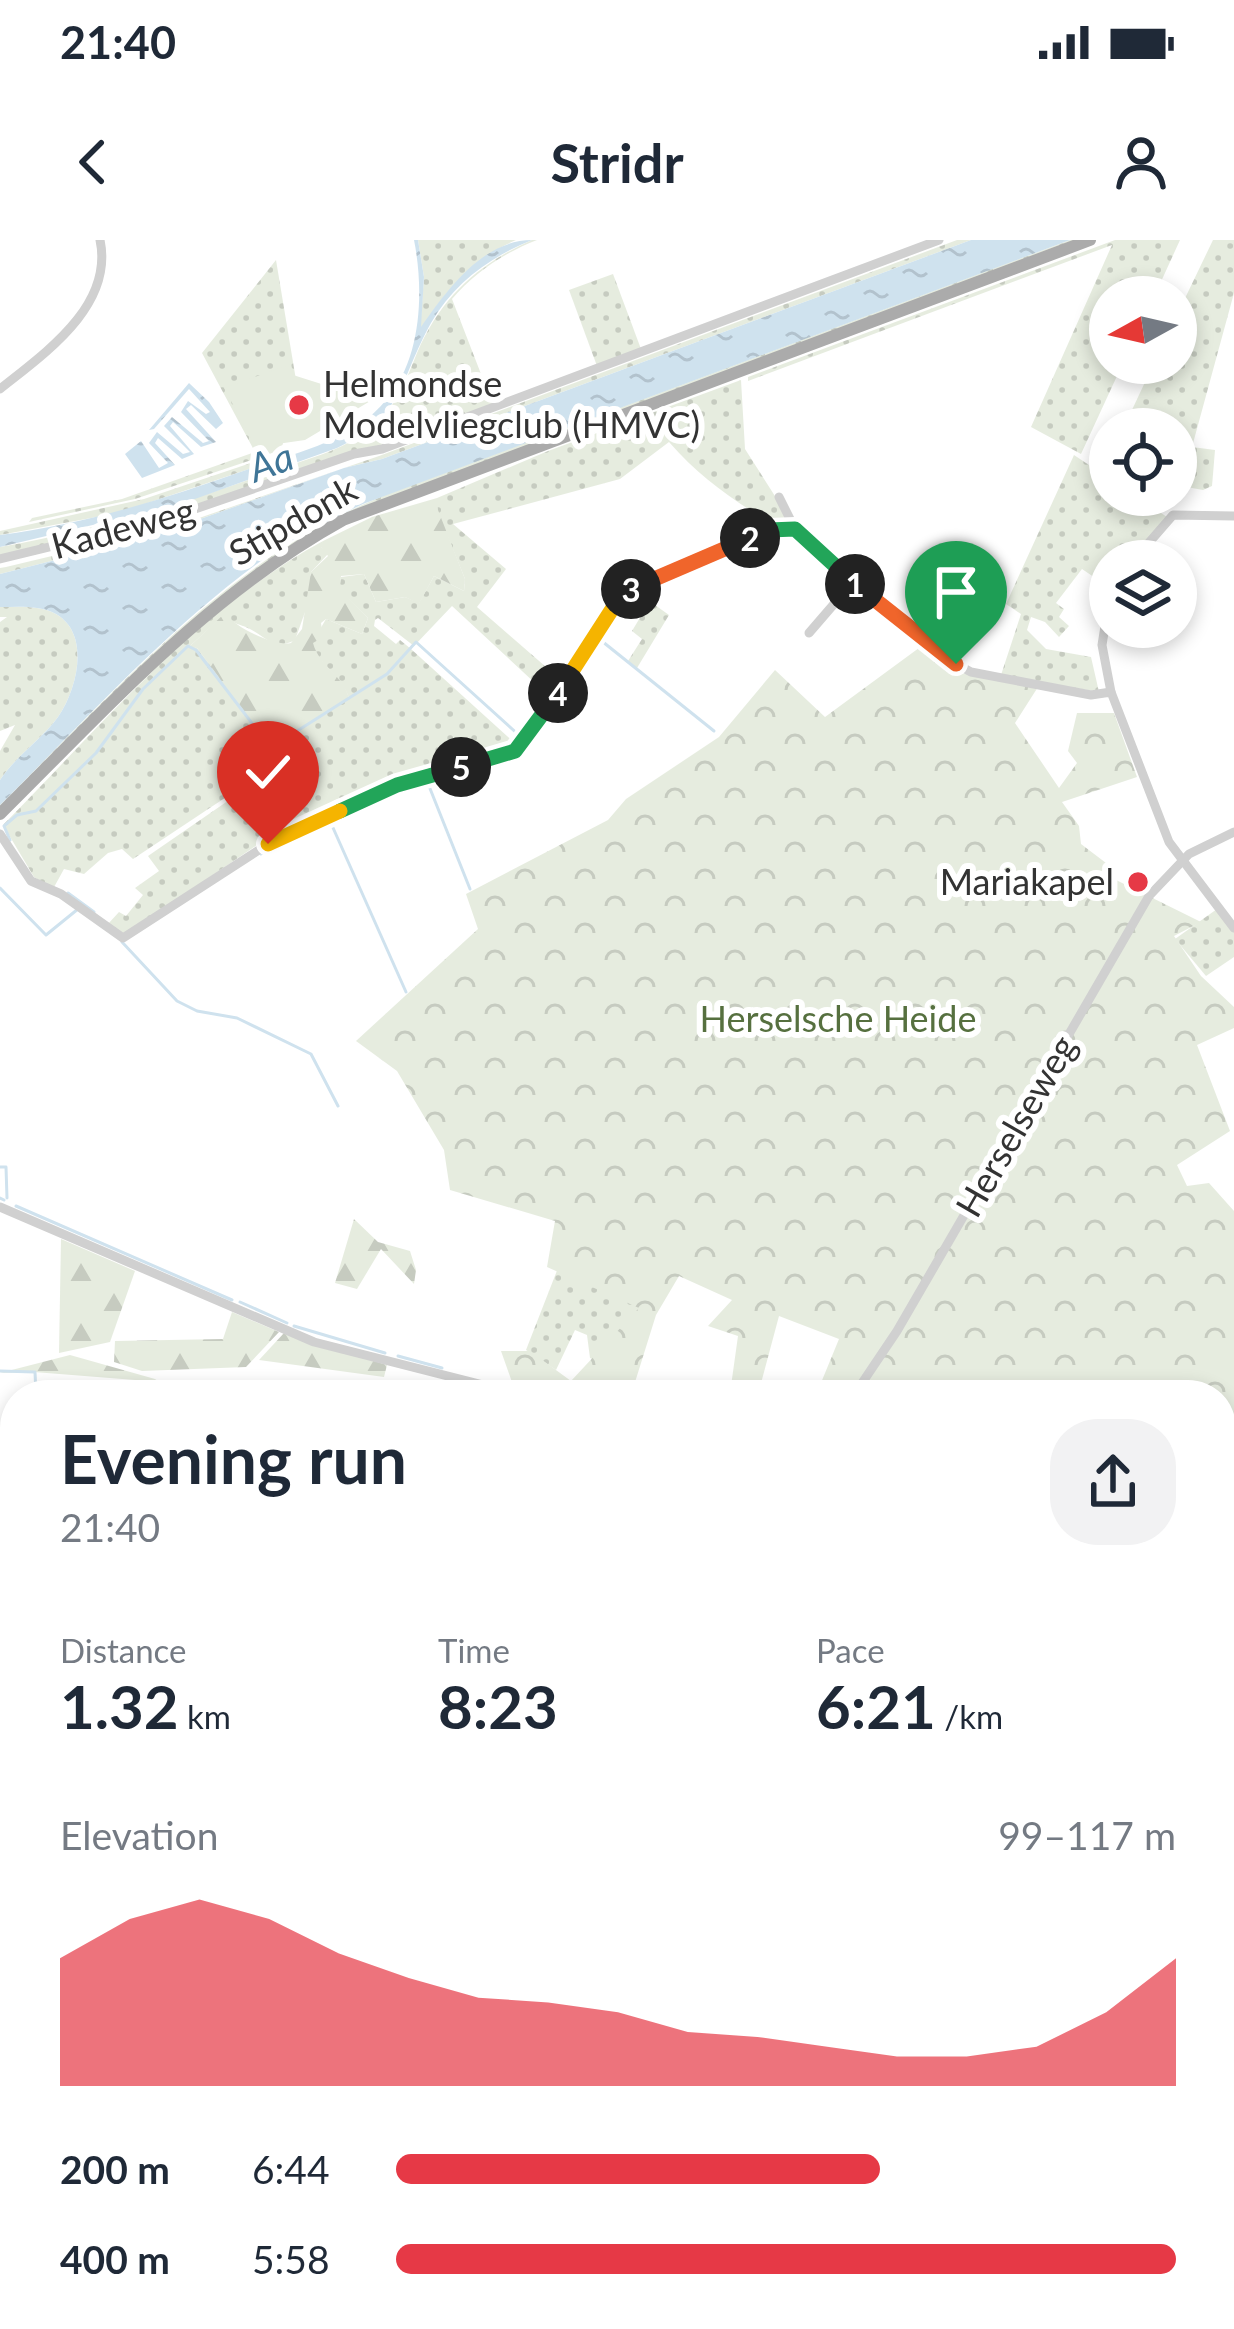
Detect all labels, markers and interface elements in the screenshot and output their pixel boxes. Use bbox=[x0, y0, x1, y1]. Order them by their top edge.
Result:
text: 21:40 bbox=[60, 15, 176, 69]
icon: back bbox=[60, 129, 126, 195]
icon: person bbox=[1108, 129, 1174, 195]
text: Stridr bbox=[550, 130, 684, 195]
north arrow bbox=[1089, 276, 1197, 384]
map controls bbox=[1089, 276, 1197, 648]
place label: Helmondse Modelvliegclub (HMVC) bbox=[323, 361, 700, 446]
marker: Helmondse Modelvliegclub (HMVC) bbox=[286, 392, 312, 418]
button: locate bbox=[1089, 408, 1197, 516]
water label: Aa bbox=[240, 432, 299, 491]
street label: Stipdonk bbox=[221, 466, 365, 574]
street label: Kadeweg bbox=[46, 487, 199, 567]
pin: 2 bbox=[720, 508, 780, 568]
text: 2 bbox=[740, 518, 760, 558]
button: layers bbox=[1089, 540, 1197, 648]
pin bbox=[905, 541, 1007, 664]
pin: 1 bbox=[825, 554, 885, 614]
pin: 3 bbox=[601, 559, 661, 619]
icon: arrive bbox=[923, 559, 989, 625]
text: 1 bbox=[845, 564, 865, 604]
text: 3 bbox=[621, 569, 641, 609]
pin: 4 bbox=[528, 663, 588, 723]
text: 4 bbox=[548, 673, 568, 713]
pin bbox=[217, 721, 319, 844]
pin: 5 bbox=[431, 737, 491, 797]
icon: check bbox=[235, 739, 301, 805]
text: 5 bbox=[451, 747, 471, 787]
place label: Mariakapel bbox=[940, 859, 1114, 903]
marker: Mariakapel bbox=[1125, 869, 1151, 895]
park label: Herselsche Heide bbox=[700, 996, 976, 1040]
street label: Herselseweg bbox=[946, 1027, 1085, 1224]
text: Evening run bbox=[60, 1419, 407, 1498]
button: share bbox=[1050, 1419, 1176, 1545]
text: 21:40 bbox=[60, 1504, 160, 1550]
text: Distance bbox=[60, 1630, 187, 1670]
text: Time bbox=[438, 1630, 510, 1670]
text: Pace bbox=[816, 1630, 885, 1670]
text: 1.32 bbox=[60, 1670, 179, 1742]
text: 8:23 bbox=[438, 1670, 558, 1742]
text: 6:21 bbox=[816, 1670, 936, 1742]
text: km bbox=[179, 1696, 231, 1736]
text: /km bbox=[936, 1696, 1003, 1736]
text: Elevation bbox=[60, 1812, 218, 1858]
text: 99–117 m bbox=[998, 1812, 1176, 1858]
text: 200 m bbox=[60, 2146, 170, 2192]
text: 6:44 bbox=[252, 2146, 330, 2192]
text: 400 m bbox=[60, 2236, 170, 2282]
text: 5:58 bbox=[252, 2236, 330, 2282]

